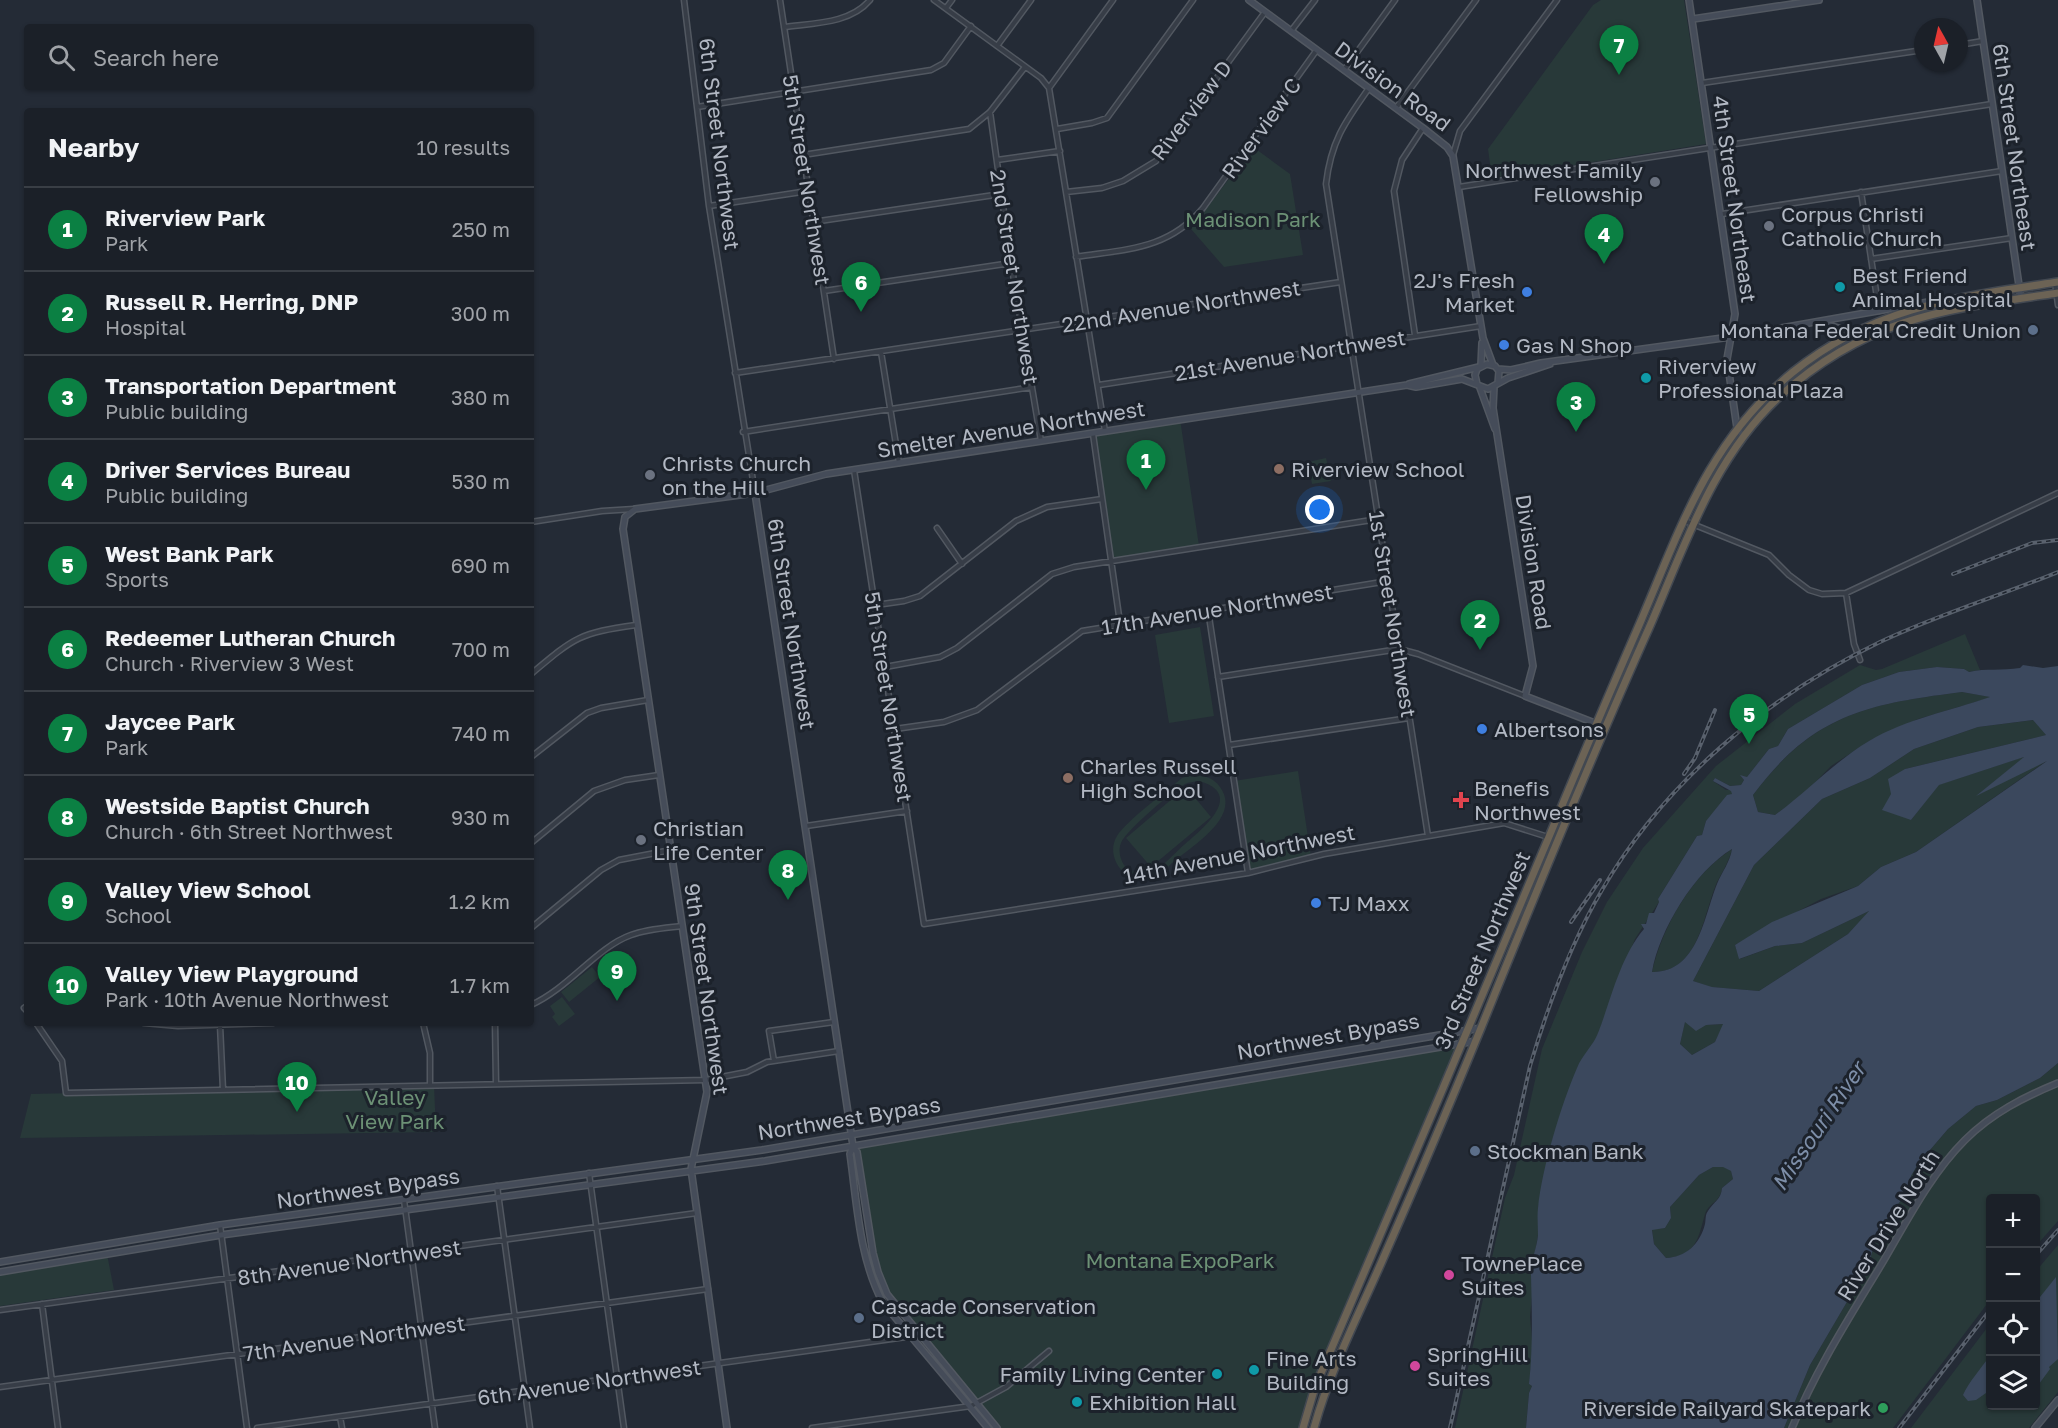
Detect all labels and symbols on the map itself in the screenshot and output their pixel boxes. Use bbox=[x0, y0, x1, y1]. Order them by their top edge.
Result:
north arrow bbox=[1914, 18, 1968, 72]
pin: 7 bbox=[1600, 26, 1638, 75]
street label: Division Road bbox=[1330, 35, 1456, 137]
street label: 6th Street Northwest bbox=[694, 36, 746, 252]
street label: 6th Street Northeast bbox=[1988, 42, 2042, 252]
street label: Riverview D bbox=[1145, 55, 1237, 165]
street label: 5th Street Northwest bbox=[778, 73, 836, 287]
street label: Riverview C bbox=[1216, 73, 1306, 183]
street label: 4th Street Northeast bbox=[1708, 94, 1762, 304]
place label: Northwest Family Fellowship bbox=[1465, 157, 1643, 207]
street label: 2nd Street Northwest bbox=[985, 168, 1045, 386]
marker: Northwest Family Fellowship bbox=[1648, 175, 1662, 189]
place label: Corpus Christi Catholic Church bbox=[1781, 201, 1942, 251]
park label: Madison Park bbox=[1185, 206, 1321, 232]
pin: 4 bbox=[1584, 214, 1624, 264]
marker: Corpus Christi Catholic Church bbox=[1762, 219, 1776, 233]
pin: 6 bbox=[842, 262, 880, 312]
place label: Best Friend Animal Hospital bbox=[1852, 262, 2012, 312]
place label: 2J's Fresh Market bbox=[1413, 267, 1515, 317]
street label: 22nd Avenue Northwest bbox=[1060, 274, 1302, 338]
marker: Best Friend Animal Hospital bbox=[1833, 280, 1847, 294]
marker: 2J's Fresh Market bbox=[1520, 285, 1534, 299]
place label: Montana Federal Credit Union bbox=[1720, 317, 2021, 343]
marker: Montana Federal Credit Union bbox=[2026, 323, 2040, 337]
street label: 21st Avenue Northwest bbox=[1173, 324, 1407, 386]
place label: Gas N Shop bbox=[1516, 332, 1632, 358]
marker: Gas N Shop bbox=[1497, 338, 1511, 352]
place label: Riverview Professional Plaza bbox=[1658, 353, 1844, 403]
marker: Riverview Professional Plaza bbox=[1639, 371, 1653, 385]
pin: 3 bbox=[1556, 382, 1596, 432]
street label: Smelter Avenue Northwest bbox=[875, 395, 1147, 463]
pin: 1 bbox=[1126, 440, 1166, 490]
place label: Christs Church on the Hill bbox=[662, 450, 811, 500]
place label: Riverview School bbox=[1291, 456, 1465, 482]
marker: Riverview School bbox=[1272, 462, 1286, 476]
marker: Christs Church on the Hill bbox=[643, 468, 657, 482]
street label: Division Road bbox=[1510, 492, 1558, 632]
your location bbox=[1305, 495, 1334, 524]
street label: 1st Street Northwest bbox=[1364, 509, 1422, 719]
street label: 6th Street Northwest bbox=[762, 517, 822, 731]
street label: 17th Avenue Northwest bbox=[1099, 578, 1335, 640]
street label: 5th Street Northwest bbox=[860, 590, 918, 804]
pin: 2 bbox=[1460, 600, 1500, 650]
pin: 5 bbox=[1730, 694, 1768, 744]
place label: Albertsons bbox=[1494, 716, 1604, 742]
marker: Albertsons bbox=[1475, 722, 1489, 736]
place label: Charles Russell High School bbox=[1080, 753, 1237, 803]
marker: Charles Russell High School bbox=[1061, 771, 1075, 785]
place label: Benefis Northwest bbox=[1474, 775, 1581, 825]
marker: Benefis Northwest bbox=[1452, 791, 1470, 809]
place label: Christian Life Center bbox=[653, 815, 763, 865]
street label: 14th Avenue Northwest bbox=[1121, 819, 1357, 889]
marker: Christian Life Center bbox=[634, 833, 648, 847]
street label: 3rd Street Northwest bbox=[1428, 847, 1536, 1053]
pin: 8 bbox=[768, 850, 808, 900]
street label: 9th Street Northwest bbox=[679, 881, 735, 1097]
place label: TJ Maxx bbox=[1328, 890, 1410, 916]
marker: TJ Maxx bbox=[1309, 896, 1323, 910]
pin: 9 bbox=[598, 952, 636, 1001]
street label: Northwest Bypass bbox=[1235, 1007, 1421, 1065]
water label: Missouri River bbox=[1765, 1054, 1873, 1195]
pin: 10 bbox=[278, 1062, 316, 1112]
park label: Valley View Park bbox=[345, 1084, 445, 1134]
street label: Northwest Bypass bbox=[756, 1091, 942, 1145]
place label: Stockman Bank bbox=[1487, 1138, 1644, 1164]
marker: Stockman Bank bbox=[1468, 1144, 1482, 1158]
street label: River Drive North bbox=[1831, 1145, 1945, 1305]
street label: Northwest Bypass bbox=[275, 1162, 461, 1214]
street label: 8th Avenue Northwest bbox=[236, 1233, 462, 1291]
park label: Montana ExpoPark bbox=[1086, 1247, 1275, 1273]
place label: TownePlace Suites bbox=[1461, 1250, 1583, 1300]
marker: TownePlace Suites bbox=[1442, 1268, 1456, 1282]
place label: Cascade Conservation District bbox=[871, 1293, 1096, 1343]
street label: 7th Avenue Northwest bbox=[241, 1310, 467, 1366]
marker: Cascade Conservation District bbox=[852, 1311, 866, 1325]
place label: SpringHill Suites bbox=[1427, 1341, 1528, 1391]
place label: Fine Arts Building bbox=[1266, 1345, 1357, 1395]
street label: 6th Avenue Northwest bbox=[476, 1353, 702, 1411]
marker: SpringHill Suites bbox=[1408, 1359, 1422, 1373]
place label: Family Living Center bbox=[1000, 1361, 1205, 1387]
marker: Fine Arts Building bbox=[1247, 1363, 1261, 1377]
marker: Family Living Center bbox=[1210, 1367, 1224, 1381]
place label: Exhibition Hall bbox=[1089, 1389, 1237, 1415]
marker: Exhibition Hall bbox=[1070, 1395, 1084, 1409]
place label: Riverside Railyard Skatepark bbox=[1583, 1395, 1871, 1421]
marker: Riverside Railyard Skatepark bbox=[1876, 1401, 1890, 1415]

